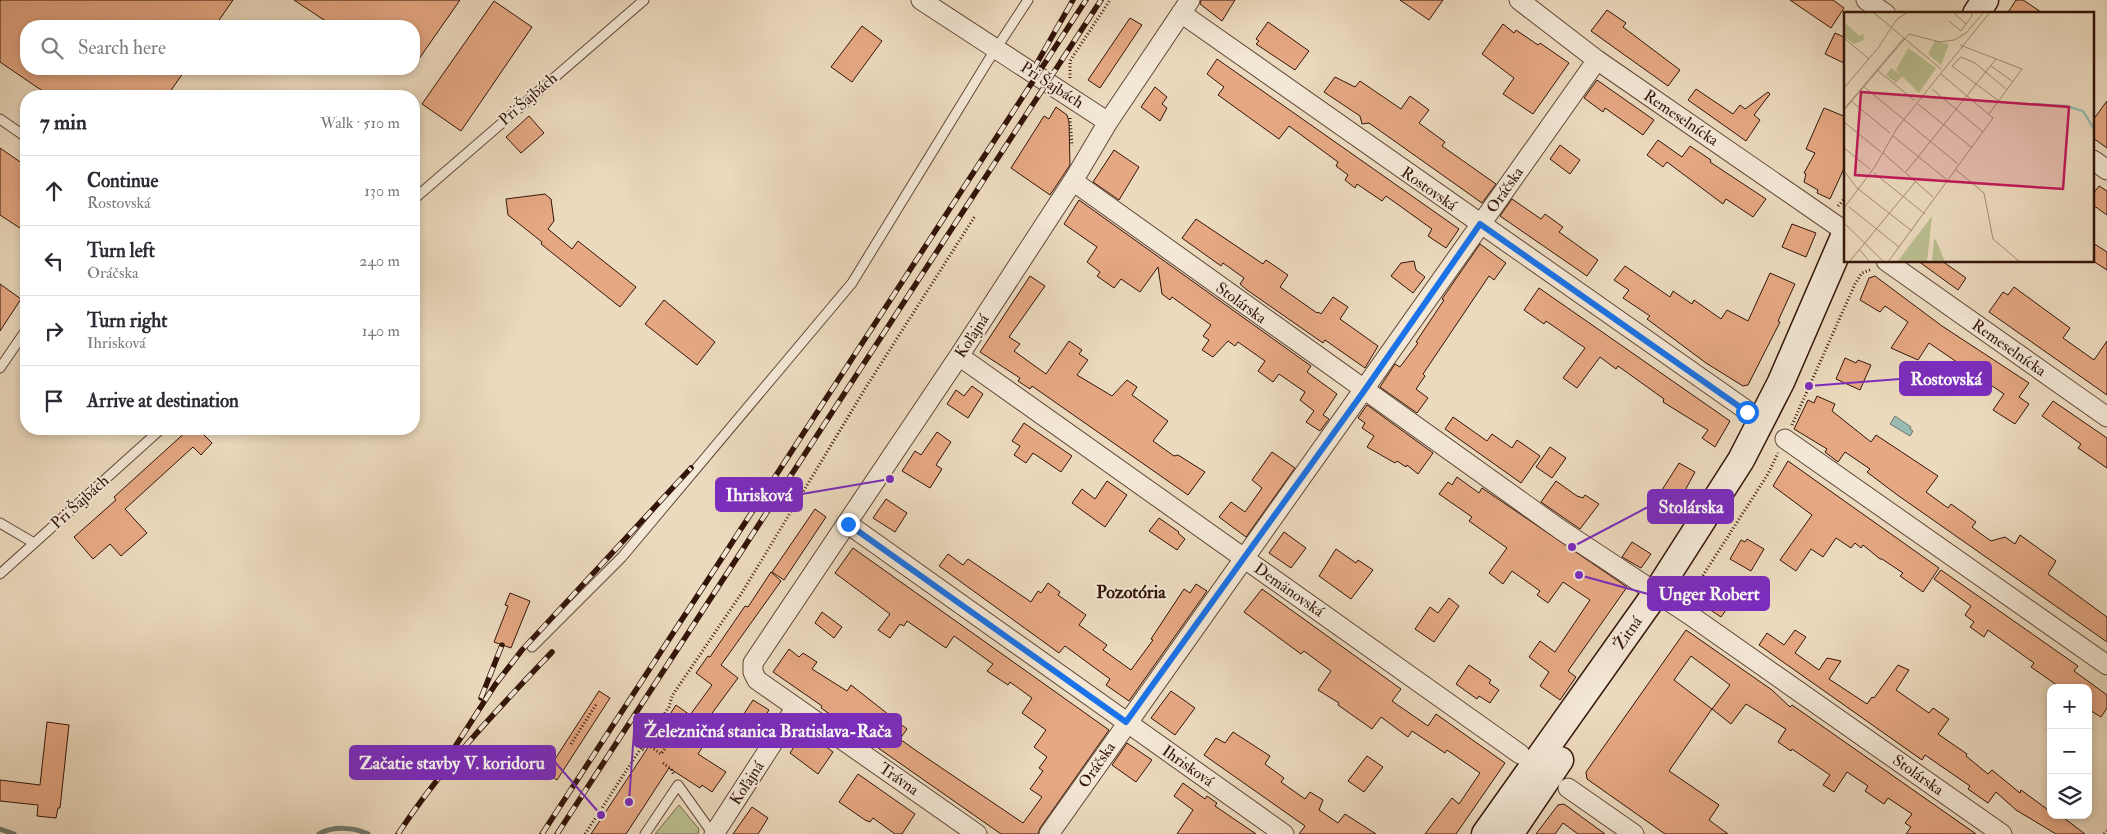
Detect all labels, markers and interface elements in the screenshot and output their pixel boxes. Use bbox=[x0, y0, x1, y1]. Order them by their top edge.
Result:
inset map bbox=[1844, 12, 2094, 262]
search box bbox=[20, 20, 420, 75]
icon: search bbox=[38, 34, 66, 62]
text: Search here bbox=[78, 36, 166, 60]
street label: Pri Šajbách bbox=[1017, 56, 1088, 113]
street label: Pri Šajbách bbox=[494, 67, 562, 130]
street label: Remeselnícka bbox=[1640, 86, 1723, 151]
text: 7 min bbox=[40, 109, 87, 136]
text: Walk · 510 m bbox=[320, 113, 400, 133]
street label: Rostovská bbox=[1397, 163, 1461, 216]
street label: Oráčska bbox=[1482, 163, 1528, 217]
text: Continue bbox=[87, 169, 158, 193]
icon: ahead bbox=[40, 177, 68, 205]
text: 130 m bbox=[364, 181, 400, 201]
text: Rostovská bbox=[87, 193, 151, 213]
text: Turn left bbox=[87, 239, 155, 263]
icon: left bbox=[40, 247, 68, 275]
text: 240 m bbox=[359, 251, 400, 271]
text: Oráčska bbox=[87, 263, 139, 283]
street label: Stolárska bbox=[1212, 278, 1271, 328]
text: Turn right bbox=[87, 309, 167, 333]
street label: Koľajná bbox=[950, 310, 994, 362]
street label: Remeselnícka bbox=[1968, 315, 2050, 381]
icon: right bbox=[40, 317, 68, 345]
text: 140 m bbox=[362, 321, 400, 341]
text: Ihrisková bbox=[87, 333, 146, 353]
callout: Rostovská bbox=[1900, 362, 1991, 395]
text: Rostovská bbox=[1910, 368, 1982, 391]
icon: arrive bbox=[40, 387, 68, 415]
text: Arrive at destination bbox=[87, 389, 239, 413]
route start bbox=[1736, 401, 1759, 424]
street label: Pri Šajbách bbox=[46, 470, 114, 533]
callout: Ihrisková bbox=[716, 478, 802, 511]
text: Ihrisková bbox=[726, 484, 793, 507]
callout: Stolárska bbox=[1648, 490, 1733, 523]
text: Stolárska bbox=[1658, 496, 1724, 519]
route end bbox=[837, 513, 860, 536]
street label: Demänovská bbox=[1250, 559, 1328, 622]
callout: Unger Robert bbox=[1648, 577, 1769, 610]
district label: Pozotória bbox=[1096, 581, 1166, 604]
text: Unger Robert bbox=[1658, 583, 1760, 606]
street label: Žitná bbox=[1609, 612, 1647, 654]
map controls bbox=[2047, 684, 2092, 819]
button: + bbox=[2047, 684, 2092, 729]
callout: Železničná stanica Bratislava-Rača bbox=[634, 714, 901, 747]
text: Železničná stanica Bratislava-Rača bbox=[644, 719, 892, 743]
button: − bbox=[2047, 729, 2092, 774]
street label: Oráčska bbox=[1074, 738, 1120, 792]
street label: Ihrisková bbox=[1158, 741, 1218, 791]
callout: Začatie stavby V. koridoru bbox=[350, 746, 555, 779]
street label: Stolárska bbox=[1889, 750, 1948, 800]
text: Začatie stavby V. koridoru bbox=[359, 752, 545, 775]
street label: Koľajná bbox=[725, 757, 769, 809]
street label: Trávna bbox=[875, 758, 923, 800]
button: layers bbox=[2047, 774, 2092, 819]

